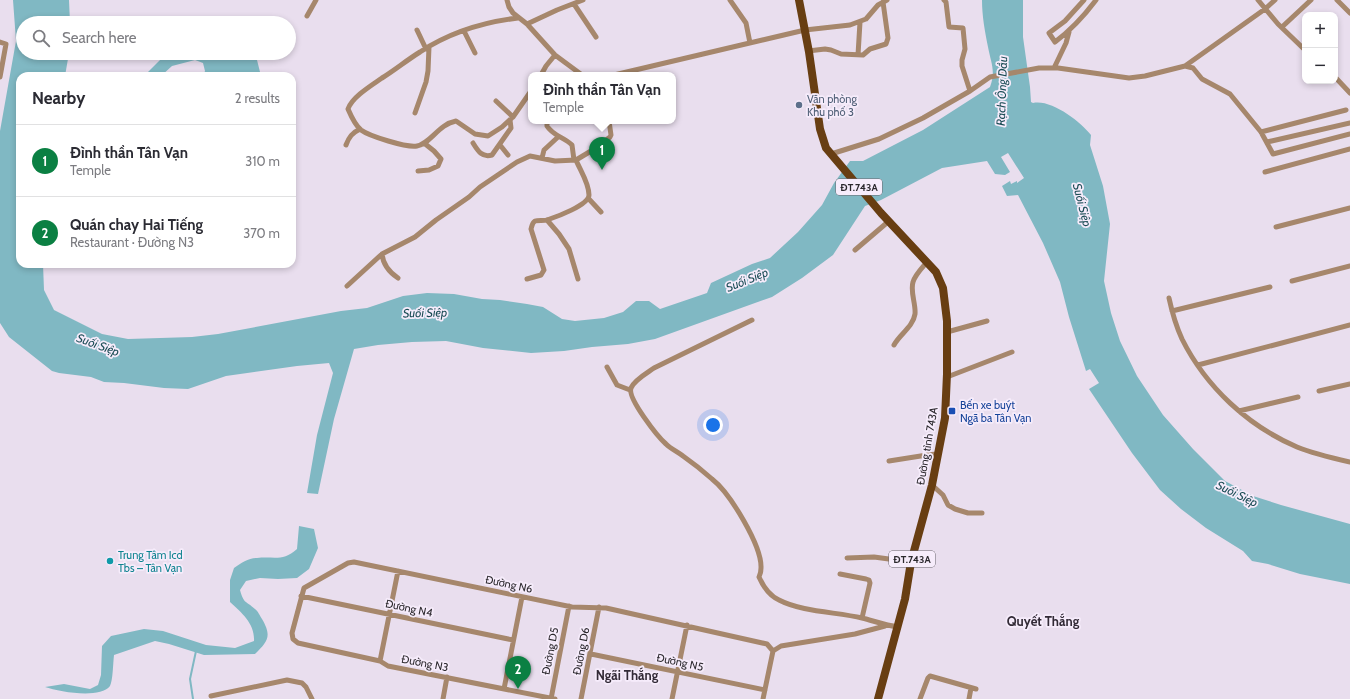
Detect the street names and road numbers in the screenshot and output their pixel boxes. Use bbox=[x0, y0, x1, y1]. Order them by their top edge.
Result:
road number: ĐT.743A bbox=[836, 179, 882, 195]
street label: Đường tỉnh 743A bbox=[913, 406, 941, 486]
road number: ĐT.743A bbox=[889, 551, 935, 567]
street label: Đường N6 bbox=[484, 572, 534, 596]
street label: Đường N4 bbox=[384, 596, 435, 620]
street label: Đường D5 bbox=[539, 626, 561, 676]
street label: Đường D6 bbox=[570, 626, 592, 676]
street label: Đường N5 bbox=[655, 650, 705, 674]
street label: Đường N3 bbox=[400, 652, 450, 674]

